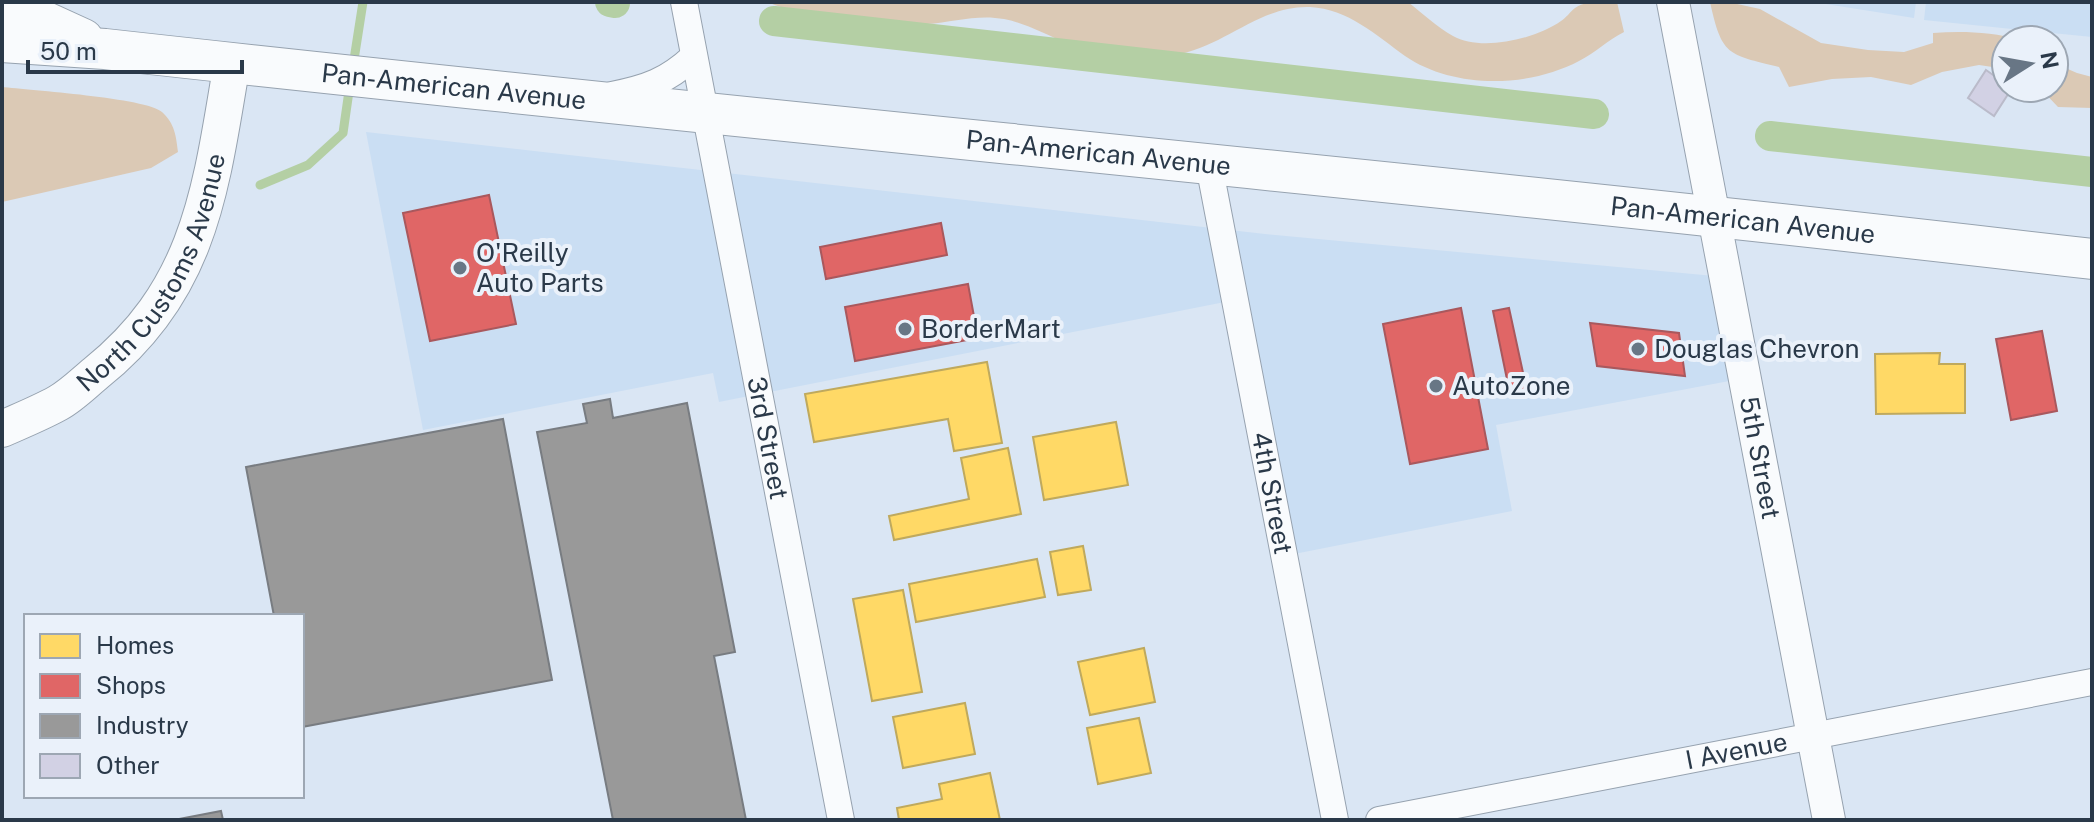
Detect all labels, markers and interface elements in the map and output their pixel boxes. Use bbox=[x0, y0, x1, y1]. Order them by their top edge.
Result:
scale bar bbox=[28, 24, 242, 74]
north arrow bbox=[1990, 24, 2070, 104]
text: 50 m bbox=[40, 37, 97, 65]
text: N bbox=[2035, 49, 2064, 71]
street label: Pan-American Avenue bbox=[320, 57, 588, 116]
street label: Pan-American Avenue bbox=[964, 124, 1232, 181]
street label: North Customs Avenue bbox=[70, 151, 231, 398]
street label: Pan-American Avenue bbox=[1609, 190, 1877, 249]
place label: O'Reilly Auto Parts bbox=[476, 237, 604, 298]
marker: O'Reilly Auto Parts bbox=[451, 259, 469, 277]
place label: BorderMart bbox=[921, 313, 1061, 344]
marker: BorderMart bbox=[896, 320, 914, 338]
place label: Douglas Chevron bbox=[1654, 333, 1859, 364]
marker: Douglas Chevron bbox=[1629, 340, 1647, 358]
place label: AutoZone bbox=[1452, 370, 1570, 401]
street label: 3rd Street bbox=[741, 374, 795, 502]
marker: AutoZone bbox=[1427, 377, 1445, 395]
street label: 5th Street bbox=[1734, 394, 1787, 522]
street label: 4th Street bbox=[1246, 429, 1299, 557]
legend bbox=[24, 614, 304, 798]
text: Homes bbox=[96, 631, 174, 659]
text: Shops bbox=[96, 671, 166, 699]
text: Industry bbox=[96, 711, 189, 739]
street label: I Avenue bbox=[1683, 725, 1790, 775]
text: Other bbox=[96, 751, 160, 779]

